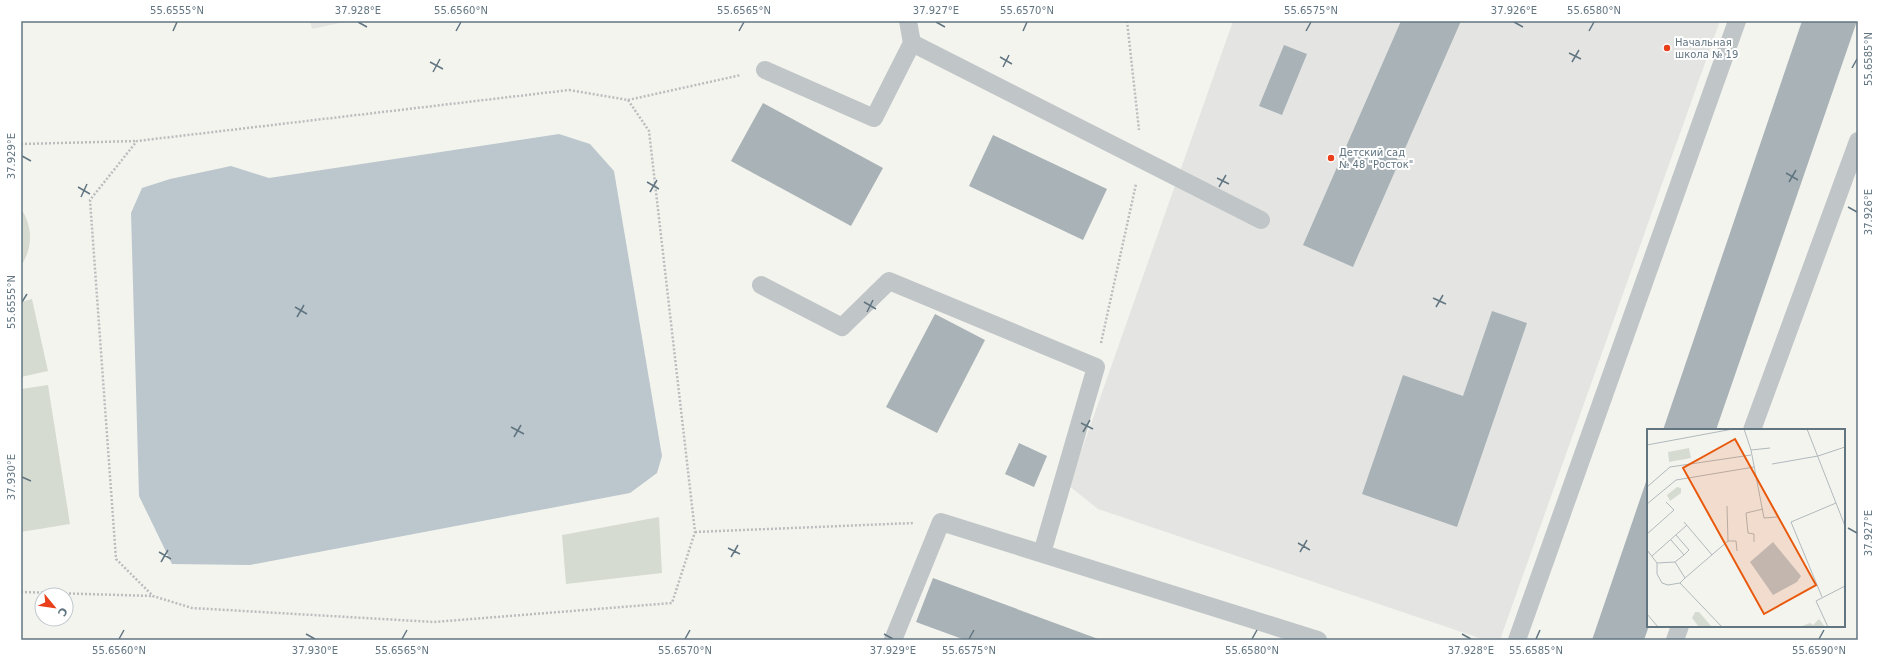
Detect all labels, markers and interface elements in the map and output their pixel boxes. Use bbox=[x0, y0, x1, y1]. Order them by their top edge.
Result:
text: 55.6555°N bbox=[150, 5, 204, 16]
text: 37.928°E bbox=[335, 5, 381, 16]
text: 55.6560°N bbox=[434, 5, 488, 16]
text: 55.6565°N bbox=[717, 5, 771, 16]
text: 37.927°E bbox=[913, 5, 959, 16]
text: 55.6570°N bbox=[1000, 5, 1054, 16]
text: 55.6575°N bbox=[1284, 5, 1338, 16]
text: 37.926°E bbox=[1491, 5, 1537, 16]
text: 55.6580°N bbox=[1567, 5, 1621, 16]
text: 55.6585°N bbox=[1863, 32, 1874, 86]
place label: Начальная школа № 19 bbox=[1675, 37, 1738, 60]
marker: Начальная школа № 19 bbox=[1662, 43, 1672, 53]
text: 37.929°E bbox=[6, 133, 17, 179]
place label: Детский сад № 48 "Росток" bbox=[1339, 147, 1413, 170]
marker: Детский сад № 48 "Росток" bbox=[1326, 153, 1336, 163]
text: 37.926°E bbox=[1863, 189, 1874, 235]
text: 55.6555°N bbox=[6, 275, 17, 329]
inset map bbox=[1647, 429, 1845, 627]
text: 37.930°E bbox=[6, 454, 17, 500]
text: 37.927°E bbox=[1863, 510, 1874, 556]
north arrow bbox=[34, 587, 74, 627]
text: С bbox=[55, 605, 70, 618]
text: 55.6560°N bbox=[92, 645, 146, 656]
text: 37.930°E bbox=[292, 645, 338, 656]
text: 55.6565°N bbox=[375, 645, 429, 656]
text: 55.6570°N bbox=[658, 645, 712, 656]
text: 37.929°E bbox=[870, 645, 916, 656]
text: 55.6575°N bbox=[942, 645, 996, 656]
text: 55.6580°N bbox=[1225, 645, 1279, 656]
text: 37.928°E bbox=[1448, 645, 1494, 656]
text: 55.6585°N bbox=[1509, 645, 1563, 656]
text: 55.6590°N bbox=[1792, 645, 1846, 656]

